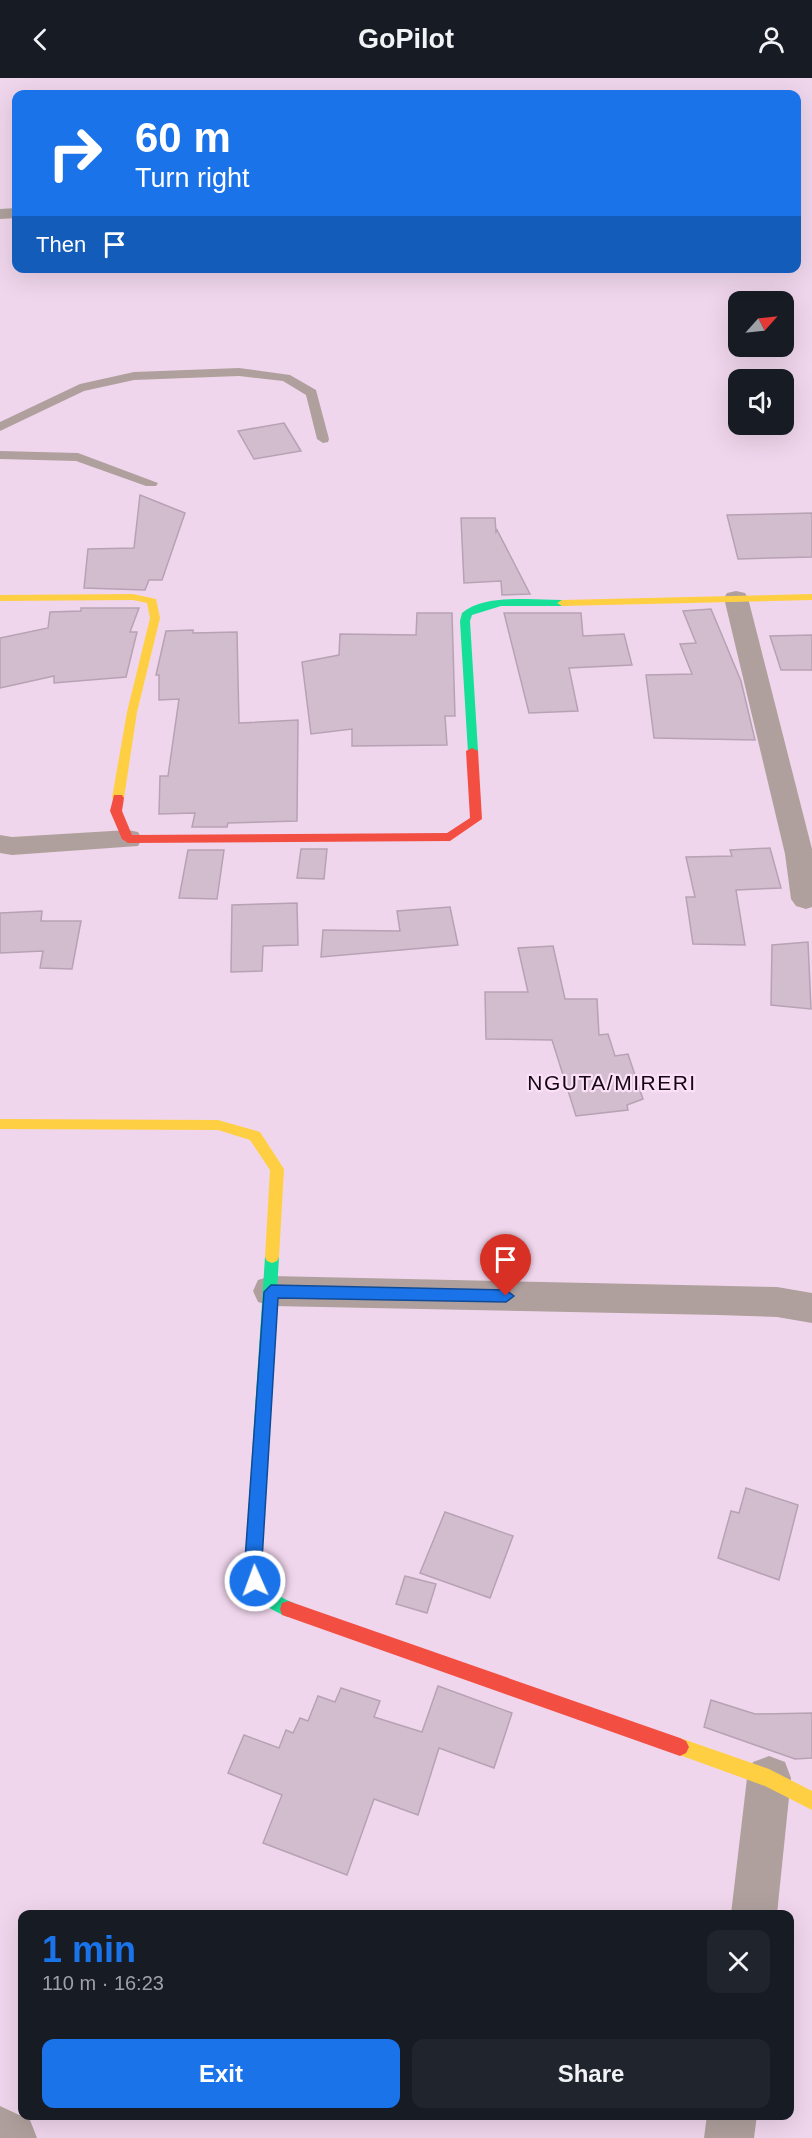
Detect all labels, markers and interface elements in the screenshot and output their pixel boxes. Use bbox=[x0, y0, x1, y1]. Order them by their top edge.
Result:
icon: back bbox=[24, 23, 57, 56]
icon: person bbox=[755, 23, 788, 56]
text: GoPilot bbox=[358, 24, 454, 54]
icon: right bbox=[36, 114, 114, 192]
text: 60 m bbox=[135, 114, 231, 161]
text: Turn right bbox=[135, 163, 250, 193]
icon: arrive bbox=[98, 228, 131, 261]
text: Then bbox=[36, 232, 86, 257]
north arrow bbox=[728, 291, 794, 357]
map controls bbox=[728, 291, 794, 435]
button: sound bbox=[728, 369, 794, 435]
district label: NGUTA/MIRERI bbox=[527, 1071, 697, 1094]
pin bbox=[480, 1234, 531, 1296]
icon: arrive bbox=[489, 1243, 522, 1276]
position arrow bbox=[223, 1549, 287, 1613]
text: 1 min bbox=[42, 1929, 136, 1970]
button: close bbox=[707, 1930, 770, 1993]
text: 110 m · 16:23 bbox=[42, 1972, 164, 1994]
button: Exit bbox=[42, 2039, 400, 2108]
button: Share bbox=[412, 2039, 770, 2108]

